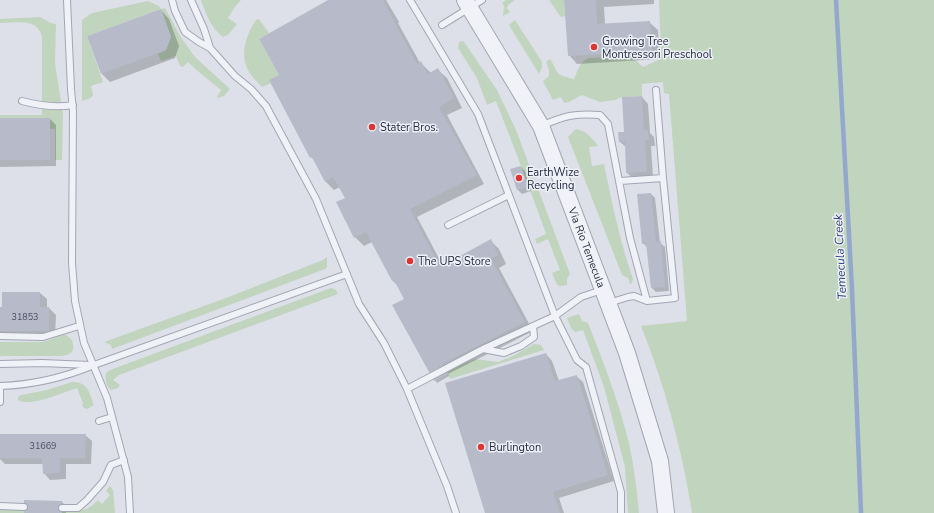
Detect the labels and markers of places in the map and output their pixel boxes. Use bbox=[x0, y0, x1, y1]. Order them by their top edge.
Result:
place label: Growing Tree Montressori Preschool bbox=[602, 34, 713, 62]
marker: Growing Tree Montressori Preschool bbox=[589, 42, 599, 52]
place label: Stater Bros. bbox=[380, 120, 438, 135]
marker: Stater Bros. bbox=[367, 122, 377, 132]
place label: EarthWize Recycling bbox=[527, 165, 579, 193]
marker: EarthWize Recycling bbox=[514, 173, 524, 183]
place label: The UPS Store bbox=[418, 254, 491, 269]
marker: The UPS Store bbox=[405, 256, 415, 266]
place label: Burlington bbox=[489, 440, 541, 455]
marker: Burlington bbox=[476, 442, 486, 452]

